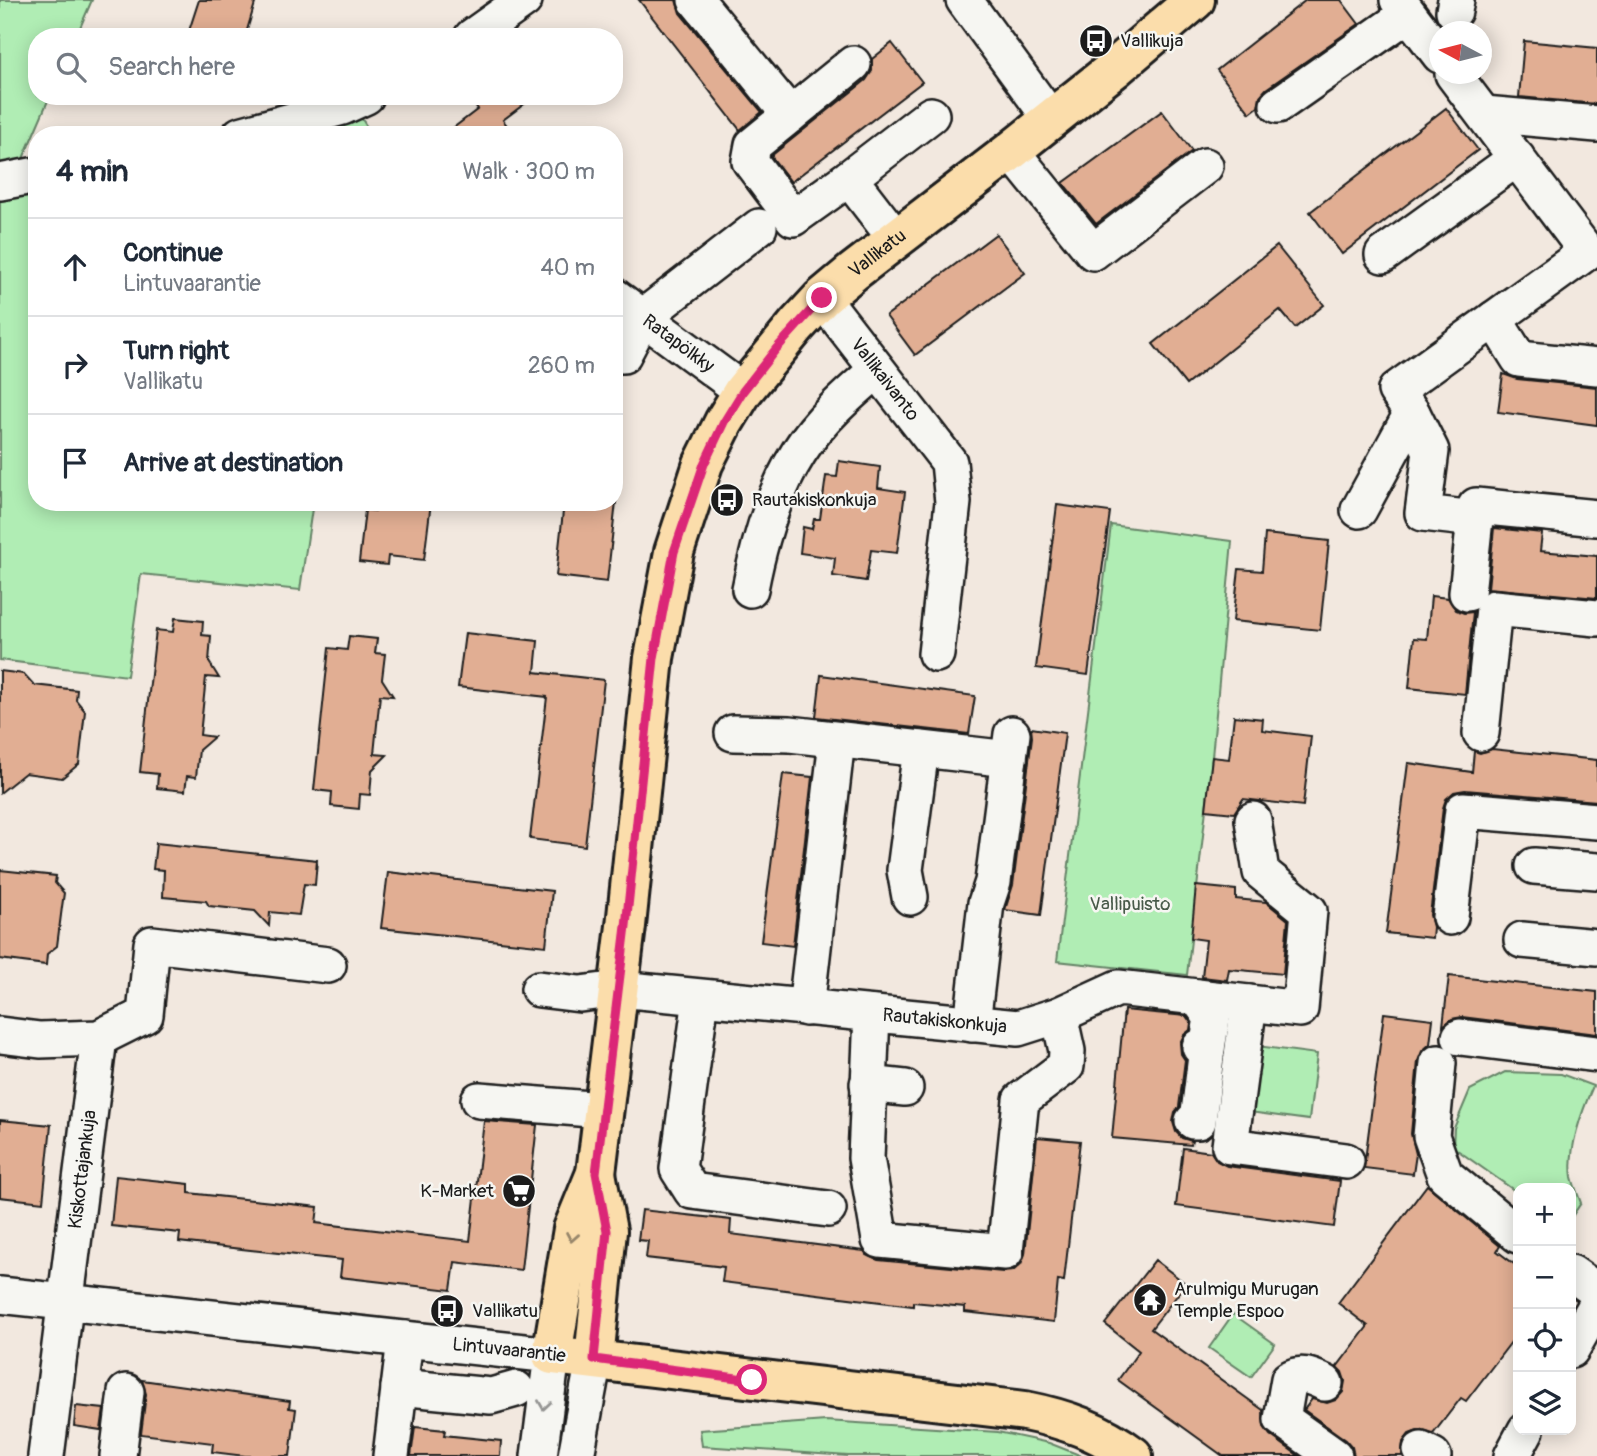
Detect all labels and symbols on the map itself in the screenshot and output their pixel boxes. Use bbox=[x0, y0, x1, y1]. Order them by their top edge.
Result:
north arrow bbox=[1429, 21, 1492, 84]
bus stop icon: Vallikuja bbox=[1077, 22, 1115, 60]
place label: Vallikuja bbox=[1120, 29, 1183, 53]
street label: Vallikatu bbox=[844, 224, 911, 283]
route end bbox=[806, 282, 837, 313]
street label: Ratapölkky bbox=[638, 309, 719, 378]
street label: Vallikaivanto bbox=[845, 333, 925, 426]
bus stop icon: Rautakiskonkuja bbox=[708, 481, 746, 519]
place label: Rautakiskonkuja bbox=[752, 488, 877, 512]
park label: Vallipuisto bbox=[1090, 892, 1170, 916]
street label: Rautakiskonkuja bbox=[882, 1003, 1008, 1039]
street label: Kiskottajankuja bbox=[63, 1108, 102, 1230]
supermarket icon: K-Market bbox=[500, 1172, 538, 1210]
place label: K-Market bbox=[420, 1179, 494, 1203]
one-way arrow bbox=[565, 1231, 580, 1243]
place label: Arulmigu Murugan Temple Espoo bbox=[1174, 1277, 1319, 1323]
temple icon: Arulmigu Murugan Temple Espoo bbox=[1131, 1281, 1169, 1319]
bus stop icon: Vallikatu bbox=[428, 1292, 466, 1330]
place label: Vallikatu bbox=[472, 1299, 538, 1323]
street label: Lintuvaarantie bbox=[451, 1332, 568, 1368]
route start bbox=[736, 1364, 767, 1395]
one-way arrow bbox=[537, 1399, 552, 1411]

